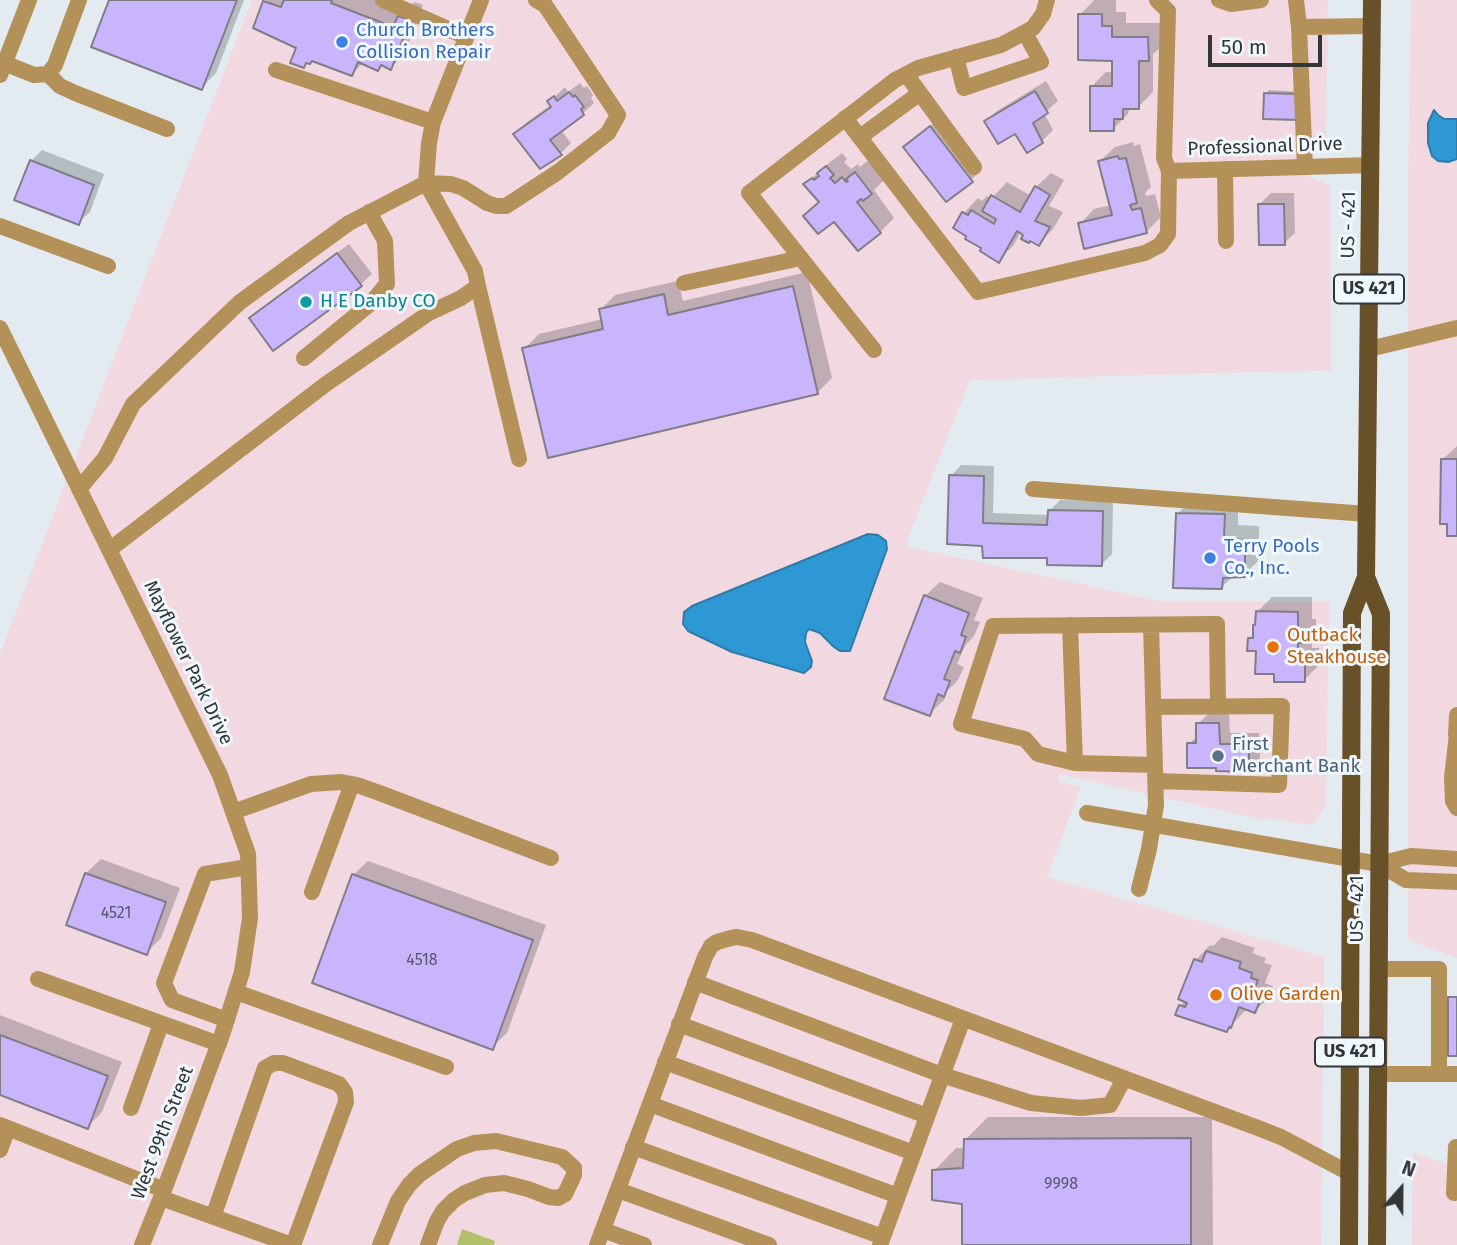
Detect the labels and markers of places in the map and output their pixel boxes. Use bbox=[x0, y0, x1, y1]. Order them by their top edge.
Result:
place label: Church Brothers Collision Repair bbox=[356, 20, 494, 64]
marker: Church Brothers Collision Repair bbox=[334, 34, 350, 50]
place label: H E Danby CO bbox=[320, 291, 436, 313]
marker: H E Danby CO bbox=[298, 294, 314, 310]
place label: Terry Pools Co., Inc. bbox=[1224, 536, 1319, 580]
marker: Terry Pools Co., Inc. bbox=[1202, 550, 1218, 566]
place label: Outback Steakhouse bbox=[1287, 625, 1387, 669]
marker: Outback Steakhouse bbox=[1265, 639, 1281, 655]
place label: First Merchant Bank bbox=[1232, 734, 1360, 778]
marker: First Merchant Bank bbox=[1210, 748, 1226, 764]
place label: Olive Garden bbox=[1230, 984, 1341, 1006]
marker: Olive Garden bbox=[1208, 987, 1224, 1003]

